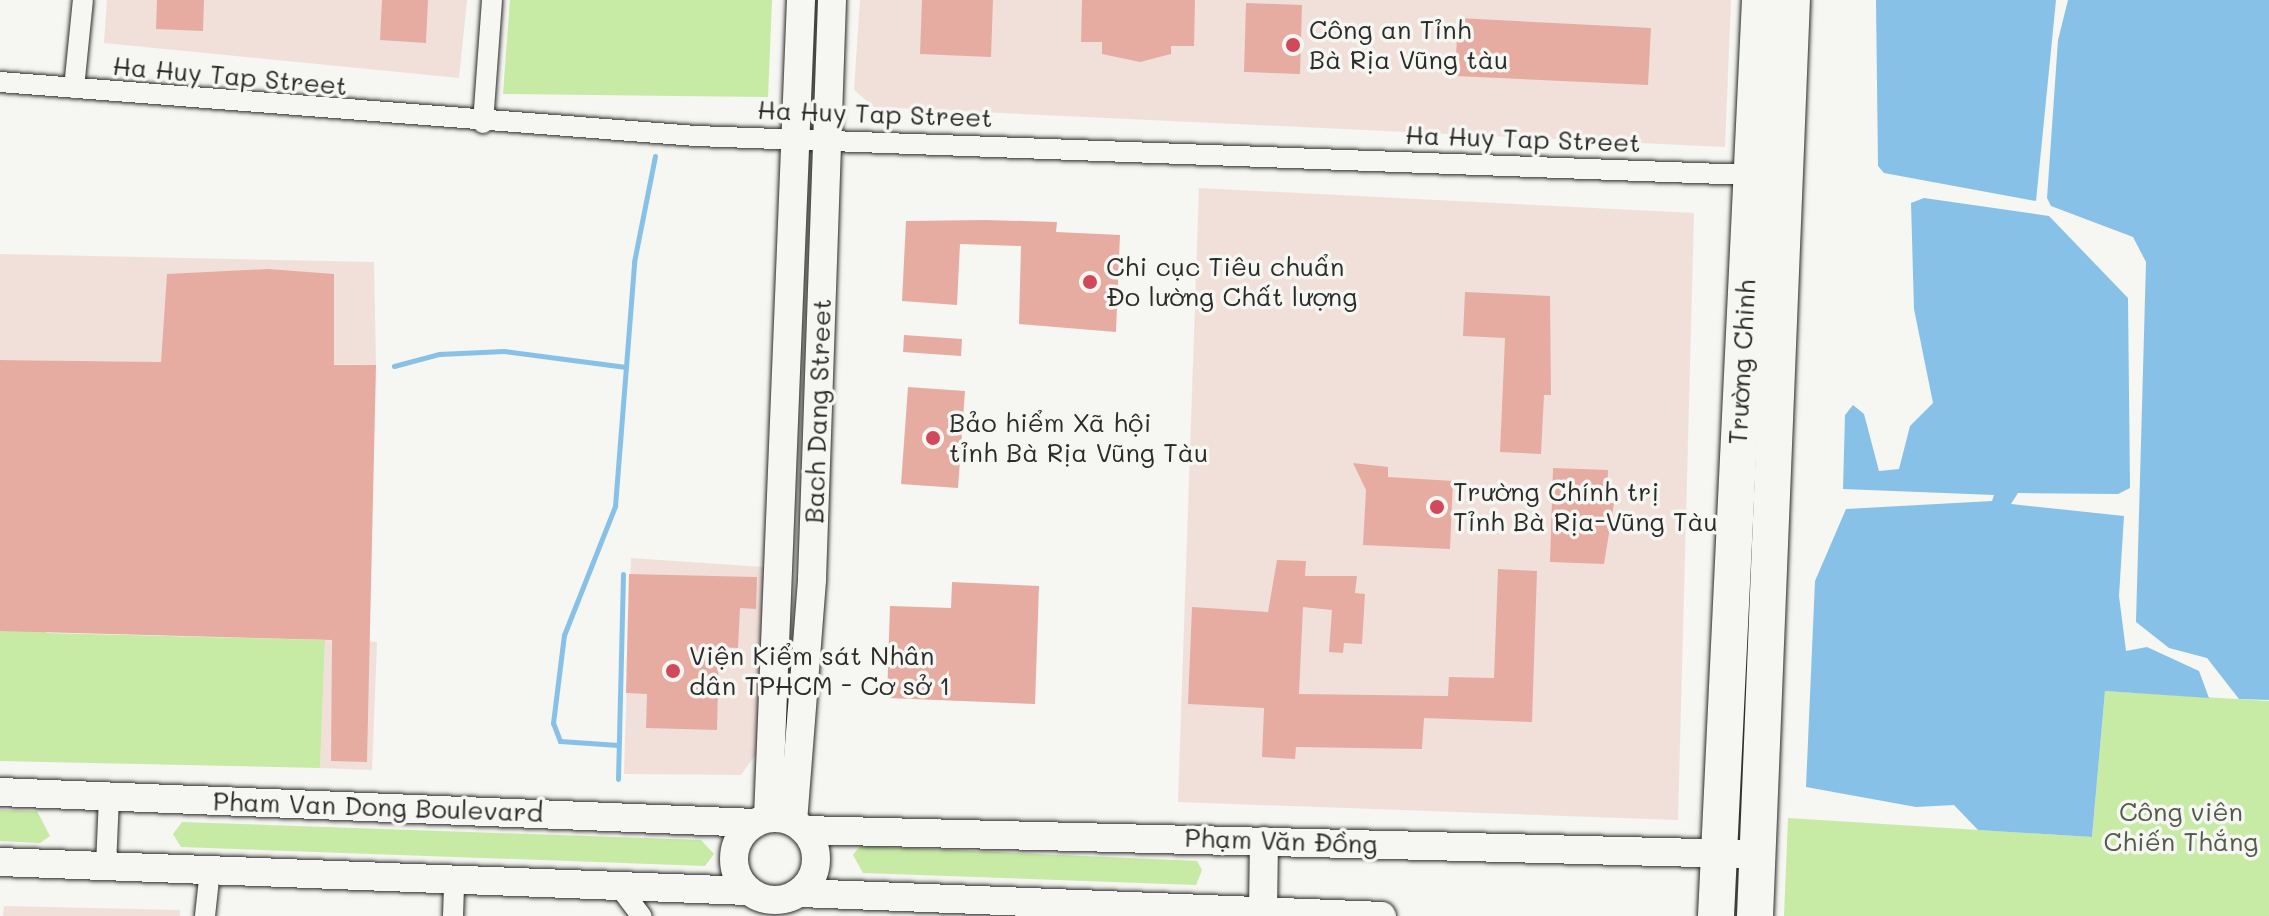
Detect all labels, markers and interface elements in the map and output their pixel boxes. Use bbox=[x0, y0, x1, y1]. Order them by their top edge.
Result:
place label: Công an Tỉnh Bà Rịa Vũng tàu bbox=[1309, 14, 1508, 76]
marker: Công an Tỉnh Bà Rịa Vũng tàu bbox=[1284, 36, 1302, 54]
street label: Ha Huy Tap Street bbox=[111, 50, 349, 102]
street label: Ha Huy Tap Street bbox=[757, 94, 993, 134]
street label: Ha Huy Tap Street bbox=[1405, 119, 1641, 159]
place label: Chi cục Tiêu chuẩn Đo lường Chất lượng bbox=[1106, 251, 1357, 312]
marker: Chi cục Tiêu chuẩn Đo lường Chất lượng bbox=[1081, 273, 1099, 291]
street label: Trường Chinh bbox=[1722, 279, 1762, 445]
street label: Bach Dang Street bbox=[798, 298, 838, 524]
place label: Bảo hiểm Xã hội tỉnh Bà Rịa Vũng Tàu bbox=[949, 407, 1208, 468]
marker: Bảo hiểm Xã hội tỉnh Bà Rịa Vũng Tàu bbox=[924, 429, 942, 447]
place label: Trường Chính trị Tỉnh Bà Rịa-Vũng Tàu bbox=[1453, 476, 1718, 538]
marker: Trường Chính trị Tỉnh Bà Rịa-Vũng Tàu bbox=[1428, 498, 1446, 516]
place label: Viện Kiểm sát Nhân dân TPHCM - Cơ sở 1 bbox=[689, 640, 951, 702]
marker: Viện Kiểm sát Nhân dân TPHCM - Cơ sở 1 bbox=[664, 662, 682, 680]
street label: Pham Van Dong Boulevard bbox=[212, 786, 544, 828]
park label: Công viên Chiến Thắng bbox=[2104, 796, 2258, 858]
street label: Phạm Văn Đồng bbox=[1184, 822, 1378, 860]

